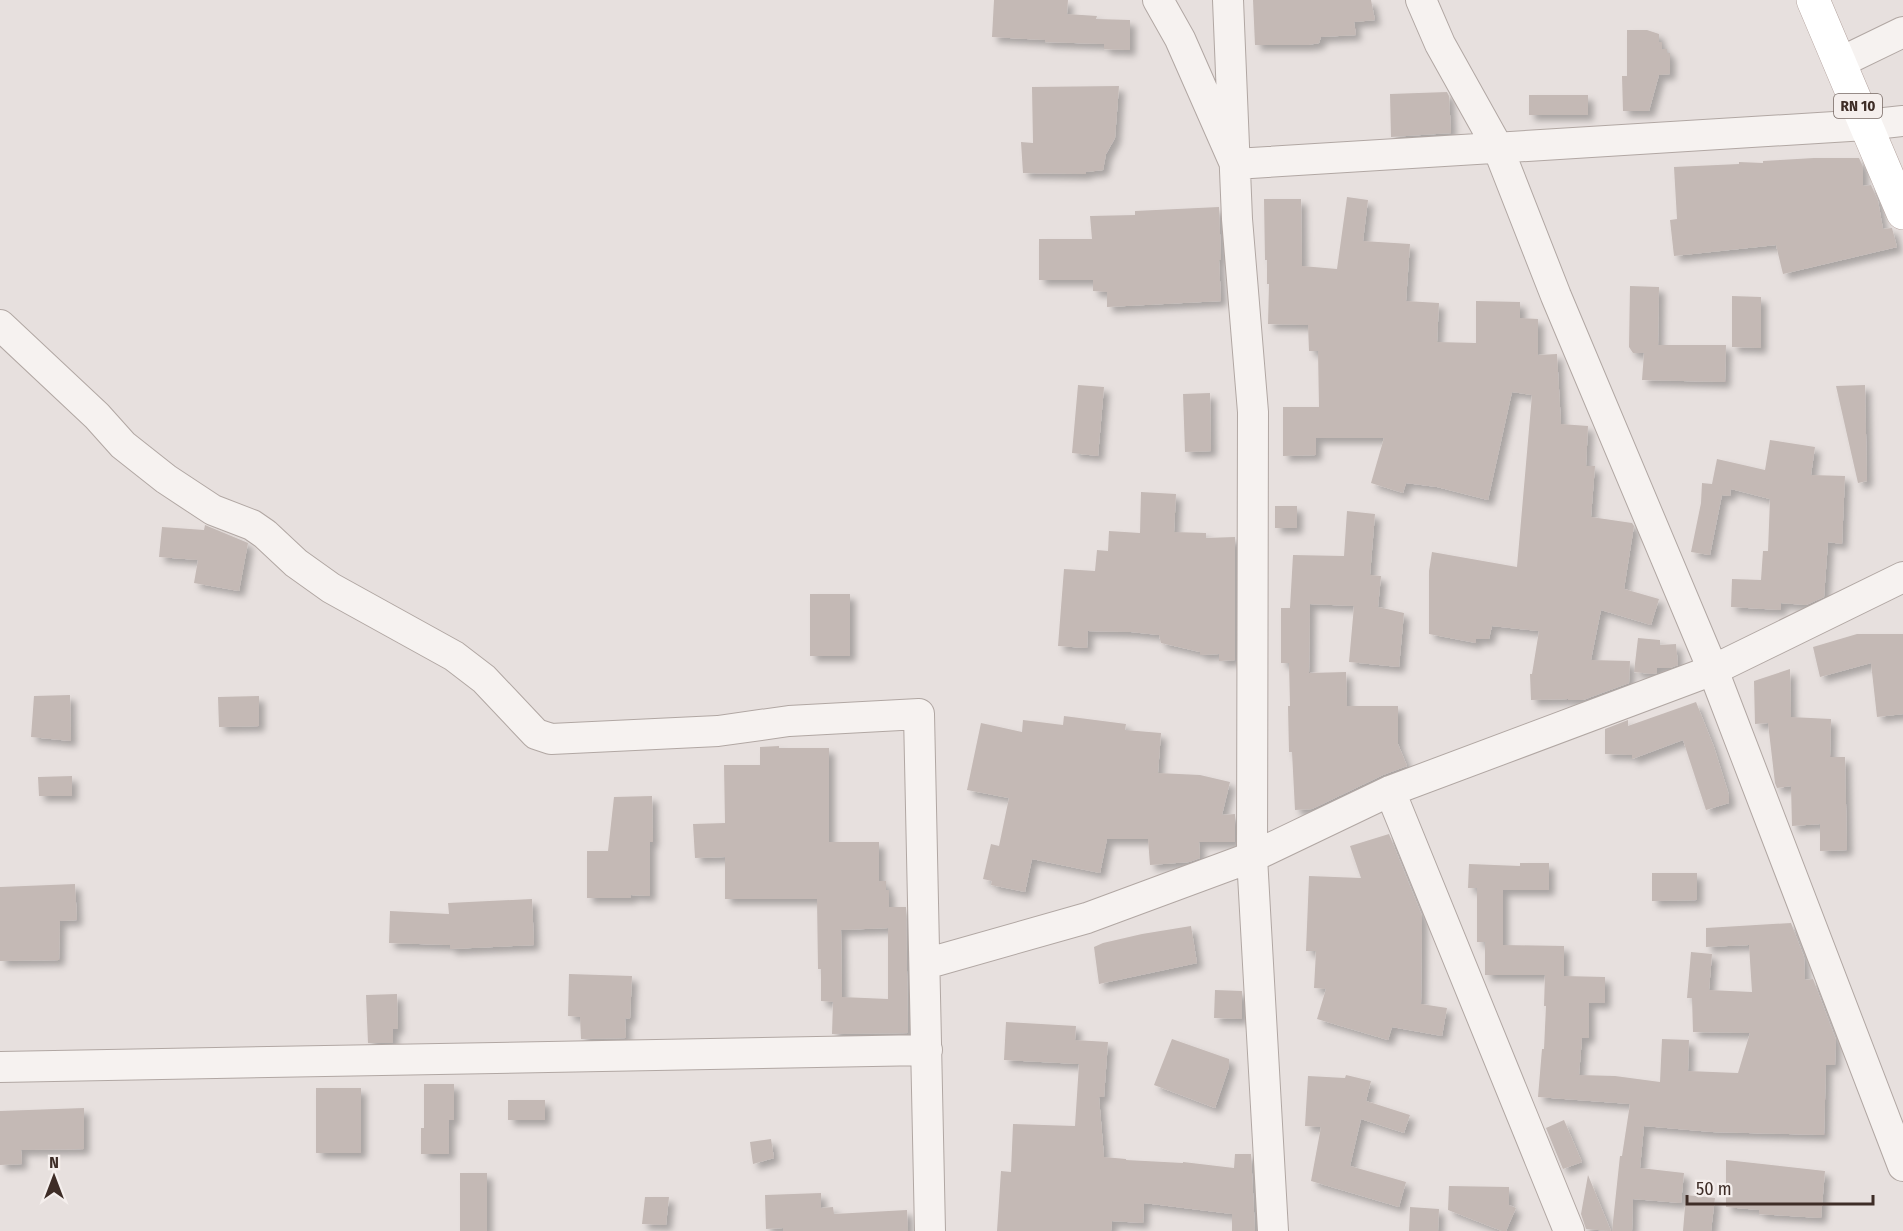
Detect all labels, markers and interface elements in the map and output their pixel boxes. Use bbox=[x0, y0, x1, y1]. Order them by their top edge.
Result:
road number: RN 10 bbox=[1834, 94, 1882, 118]
north arrow bbox=[24, 1147, 84, 1207]
text: N bbox=[49, 1153, 59, 1172]
scale bar bbox=[1687, 1168, 1873, 1206]
text: 50 m bbox=[1696, 1178, 1732, 1200]

